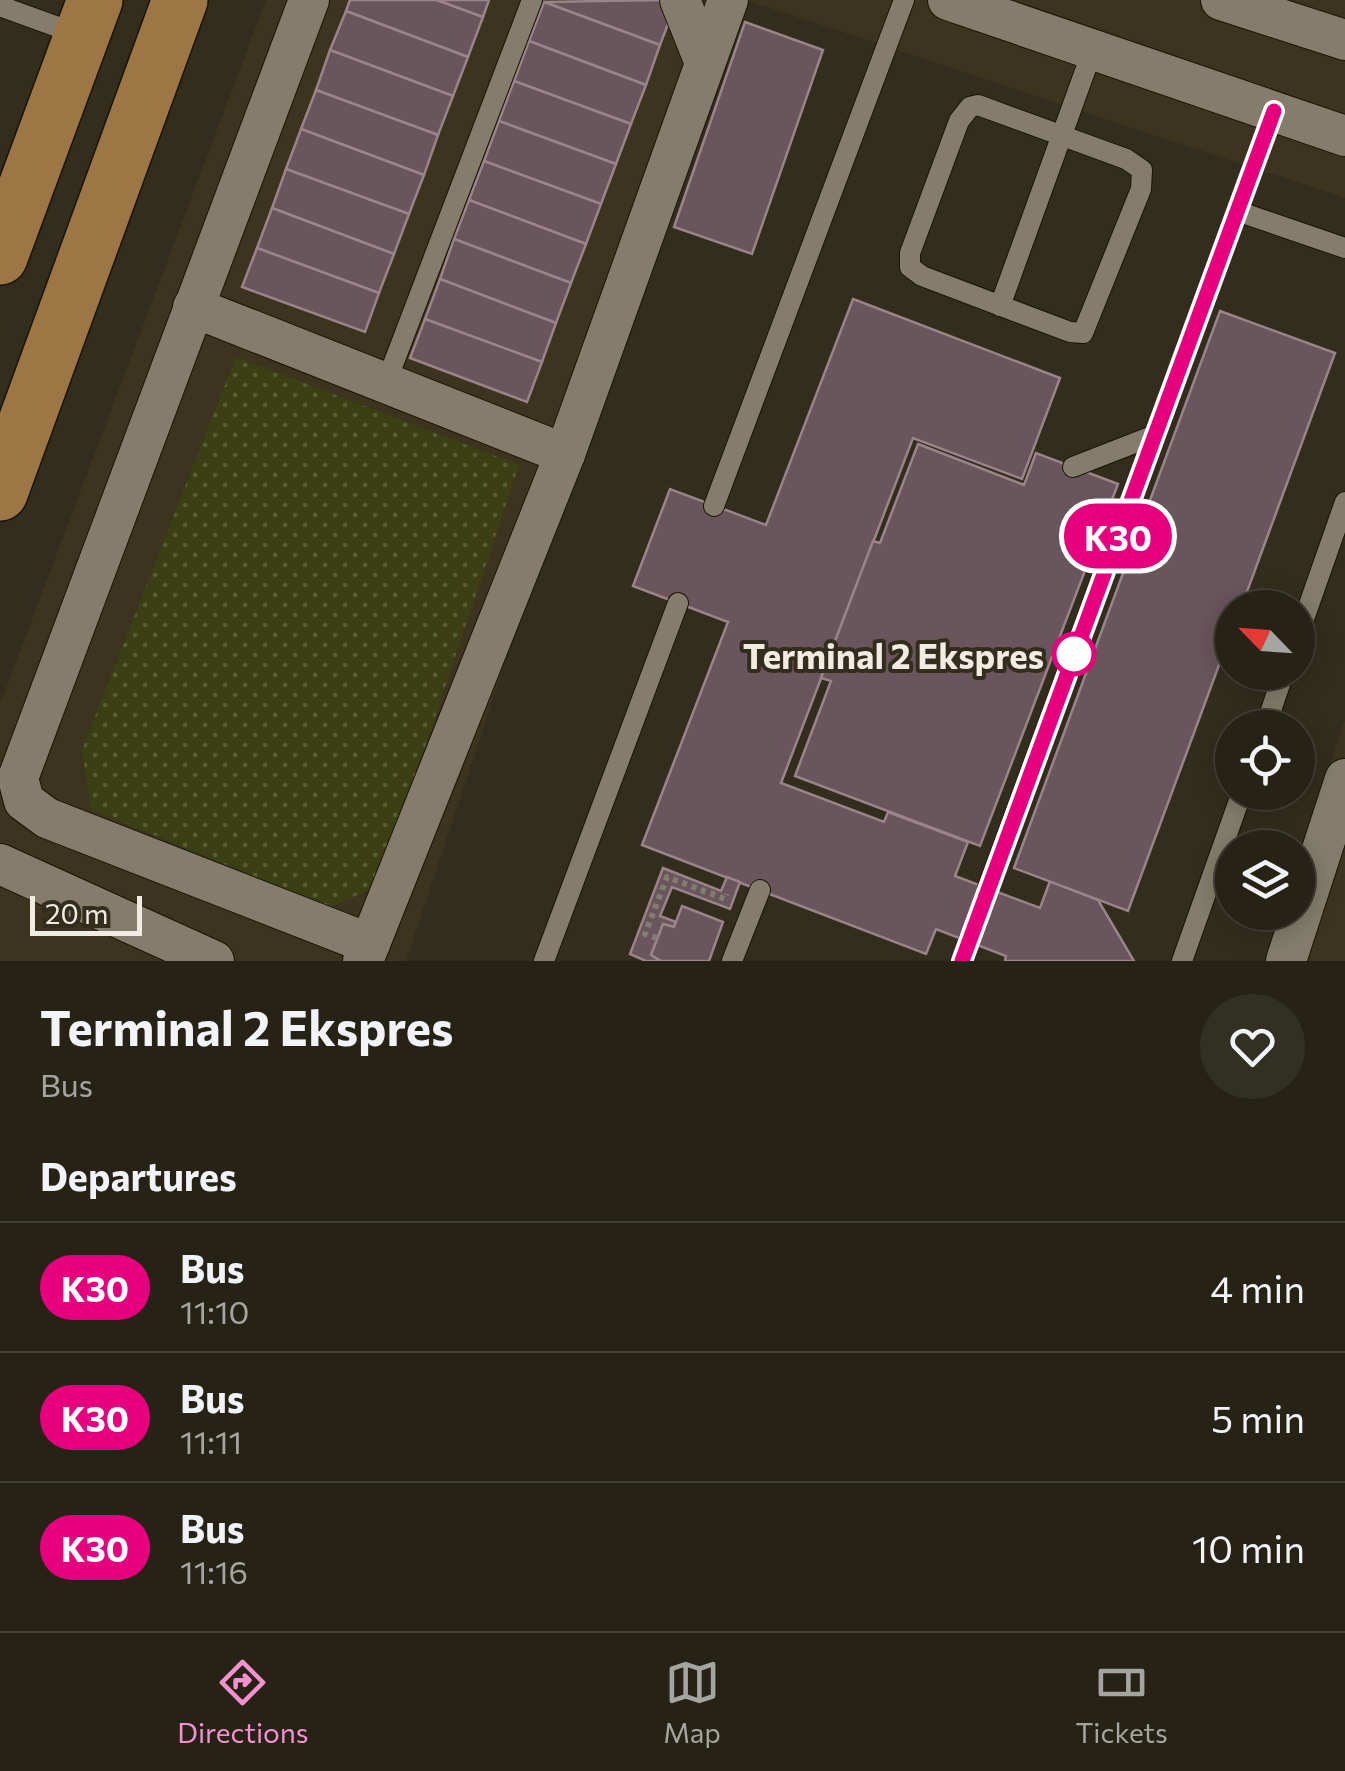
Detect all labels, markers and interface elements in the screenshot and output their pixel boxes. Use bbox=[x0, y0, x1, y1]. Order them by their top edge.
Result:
line badge: K30 bbox=[1060, 504, 1176, 568]
text: K30 bbox=[1084, 515, 1152, 558]
north arrow bbox=[1215, 590, 1315, 690]
map controls bbox=[1215, 590, 1315, 930]
place label: Terminal 2 Ekspres bbox=[743, 633, 1044, 676]
marker: Terminal 2 Ekspres bbox=[1053, 633, 1095, 675]
button: locate bbox=[1215, 710, 1315, 810]
button: layers bbox=[1215, 830, 1315, 930]
scale bar bbox=[30, 891, 142, 936]
text: 20 m bbox=[45, 896, 109, 930]
button: heart bbox=[1200, 994, 1305, 1099]
text: Terminal 2 Ekspres bbox=[40, 997, 453, 1056]
text: Bus bbox=[40, 1064, 93, 1104]
text: Departures bbox=[40, 1152, 237, 1199]
text: Bus bbox=[180, 1244, 245, 1291]
text: 4 min bbox=[1210, 1264, 1305, 1311]
text: K30 bbox=[61, 1266, 129, 1309]
text: 11:10 bbox=[180, 1291, 249, 1331]
text: Bus bbox=[180, 1374, 245, 1421]
text: 5 min bbox=[1211, 1394, 1305, 1441]
text: K30 bbox=[61, 1396, 129, 1439]
text: 11:11 bbox=[180, 1421, 242, 1461]
text: Bus bbox=[180, 1504, 245, 1551]
text: 10 min bbox=[1192, 1524, 1305, 1571]
text: K30 bbox=[61, 1526, 129, 1569]
text: 11:16 bbox=[180, 1551, 248, 1591]
tab: Directions bbox=[177, 1655, 309, 1749]
tab: Map bbox=[663, 1655, 721, 1749]
tab: Tickets bbox=[1075, 1655, 1168, 1749]

